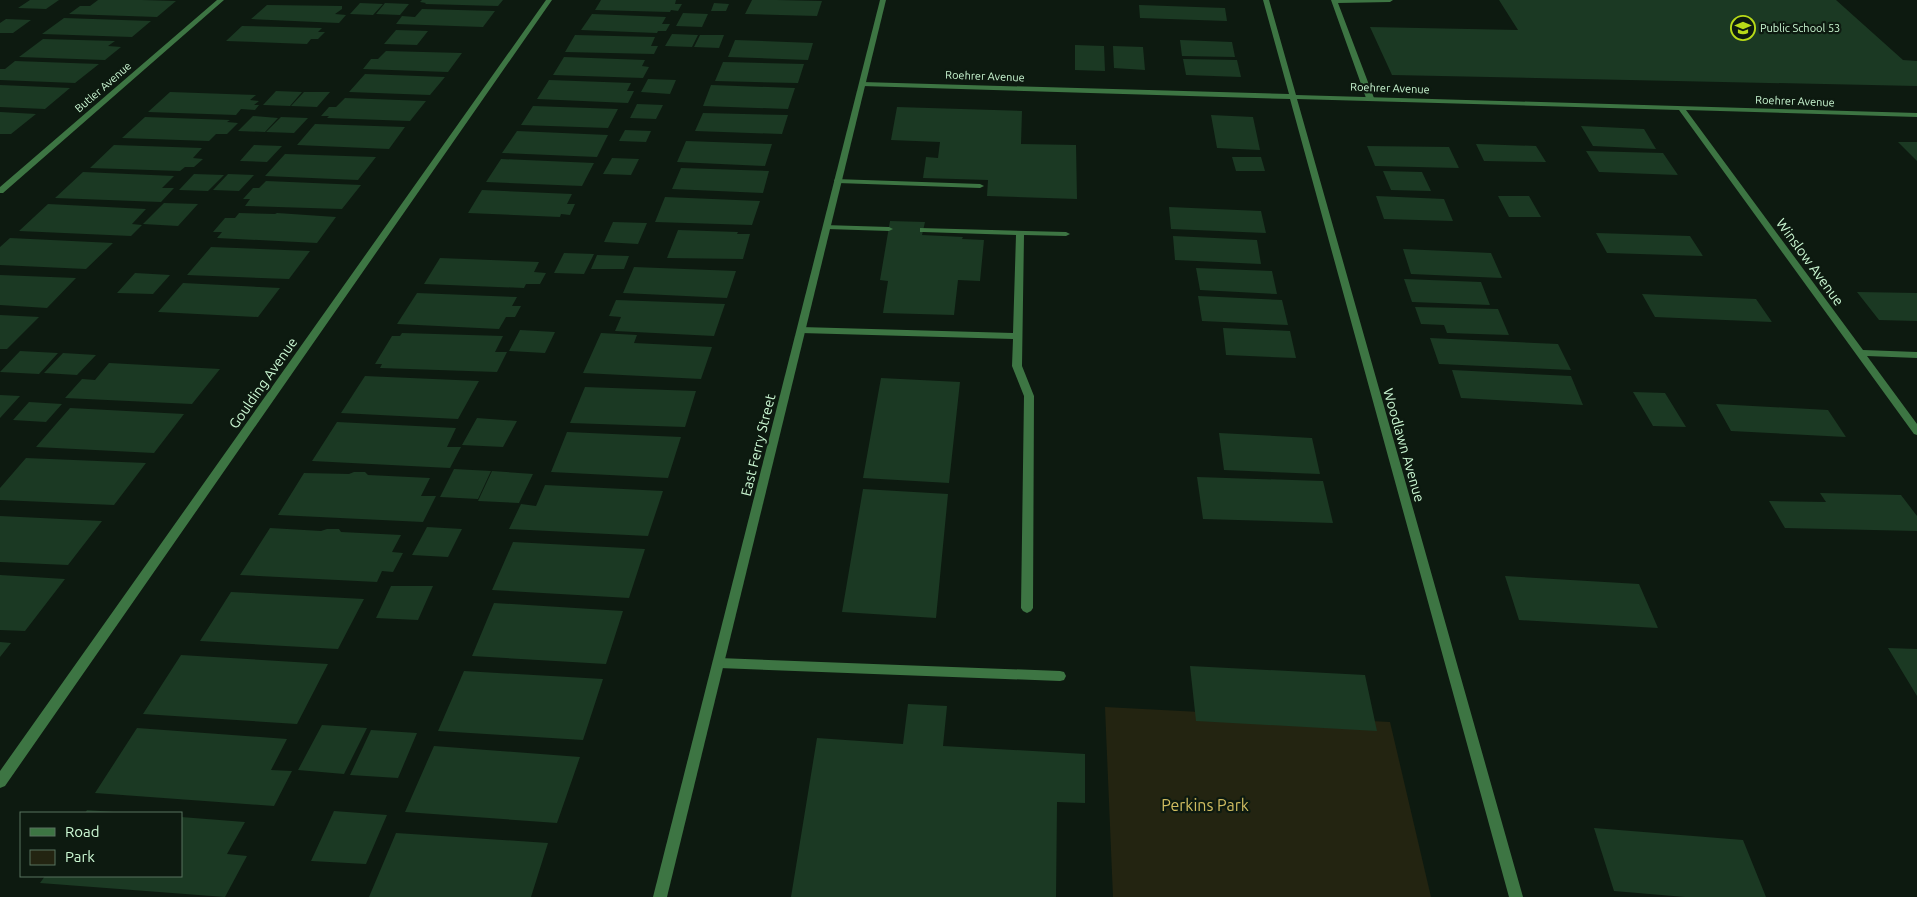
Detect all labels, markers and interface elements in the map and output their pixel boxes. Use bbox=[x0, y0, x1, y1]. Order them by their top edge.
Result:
school or university icon: Public School 53 bbox=[1730, 15, 1756, 41]
place label: Public School 53 bbox=[1760, 22, 1840, 34]
street label: Butler Avenue bbox=[73, 59, 133, 115]
street label: Roehrer Avenue bbox=[945, 69, 1025, 83]
street label: Roehrer Avenue bbox=[1350, 81, 1430, 95]
street label: Roehrer Avenue bbox=[1755, 94, 1835, 108]
street label: Winslow Avenue bbox=[1773, 215, 1847, 309]
street label: Goulding Avenue bbox=[226, 335, 300, 431]
street label: Woodlawn Avenue bbox=[1380, 386, 1428, 504]
street label: East Ferry Street bbox=[738, 392, 779, 498]
park label: Perkins Park bbox=[1161, 796, 1249, 814]
legend bbox=[20, 812, 182, 877]
text: Road bbox=[65, 823, 100, 840]
text: Park bbox=[65, 848, 95, 865]

